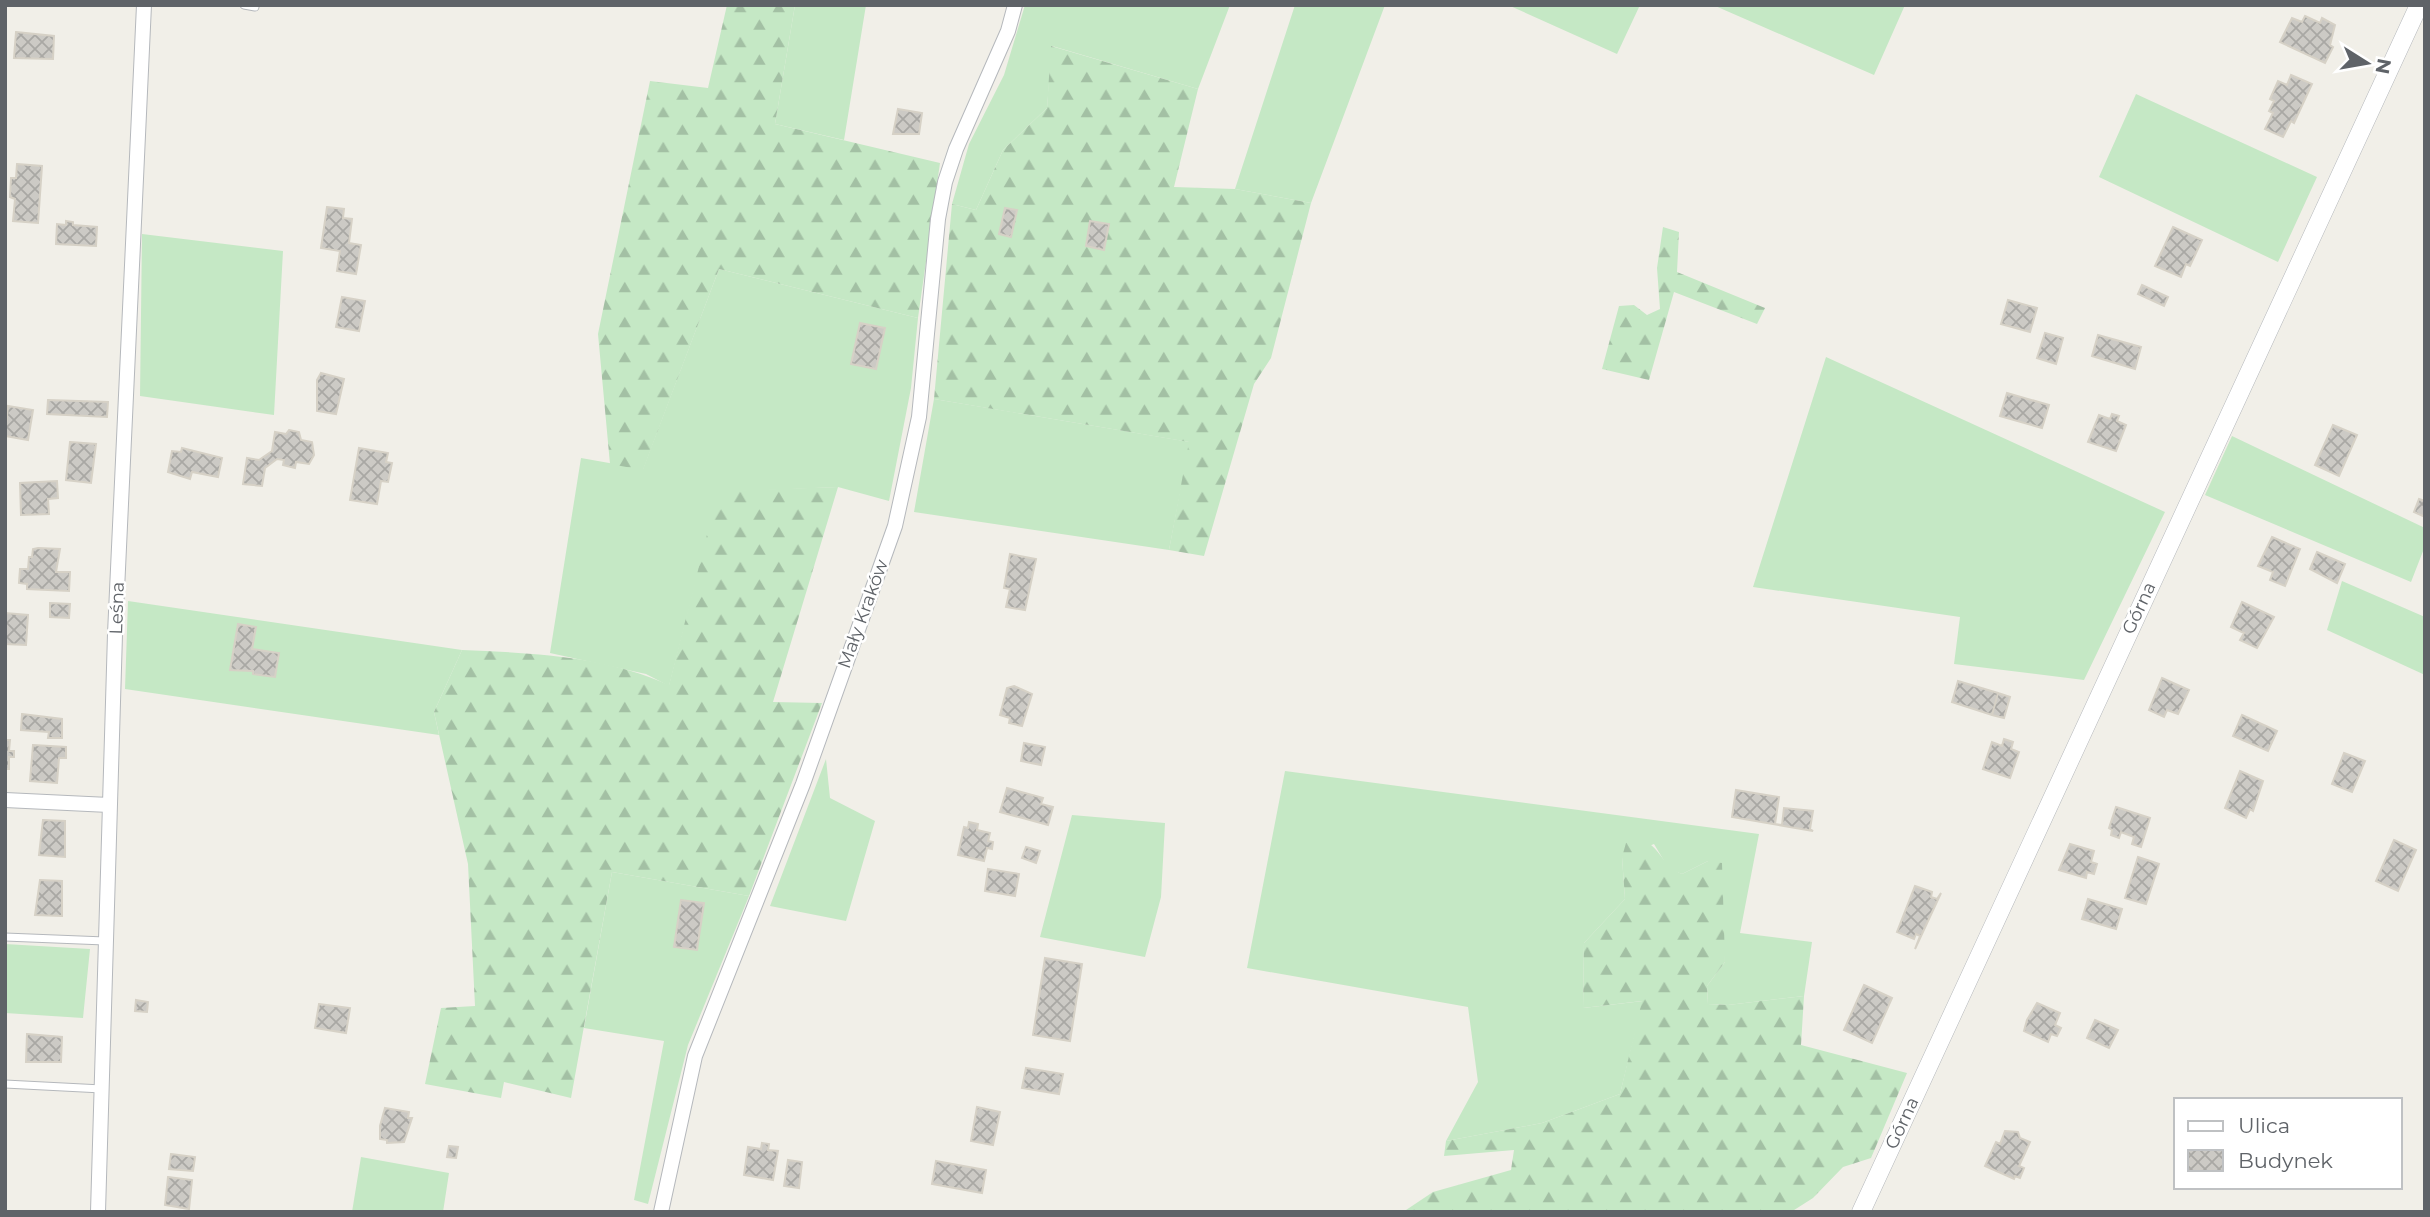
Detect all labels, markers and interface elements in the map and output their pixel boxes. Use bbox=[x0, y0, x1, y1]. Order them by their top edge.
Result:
north arrow bbox=[2332, 28, 2402, 98]
text: N bbox=[2370, 56, 2396, 76]
street label: Mały Kraków bbox=[833, 556, 893, 671]
street label: Górna bbox=[2117, 578, 2161, 638]
street label: Leśna bbox=[105, 581, 129, 635]
street label: Górna bbox=[1880, 1093, 1924, 1153]
legend bbox=[2174, 1098, 2402, 1189]
text: Ulica bbox=[2238, 1113, 2290, 1138]
text: Budynek bbox=[2238, 1148, 2333, 1173]

